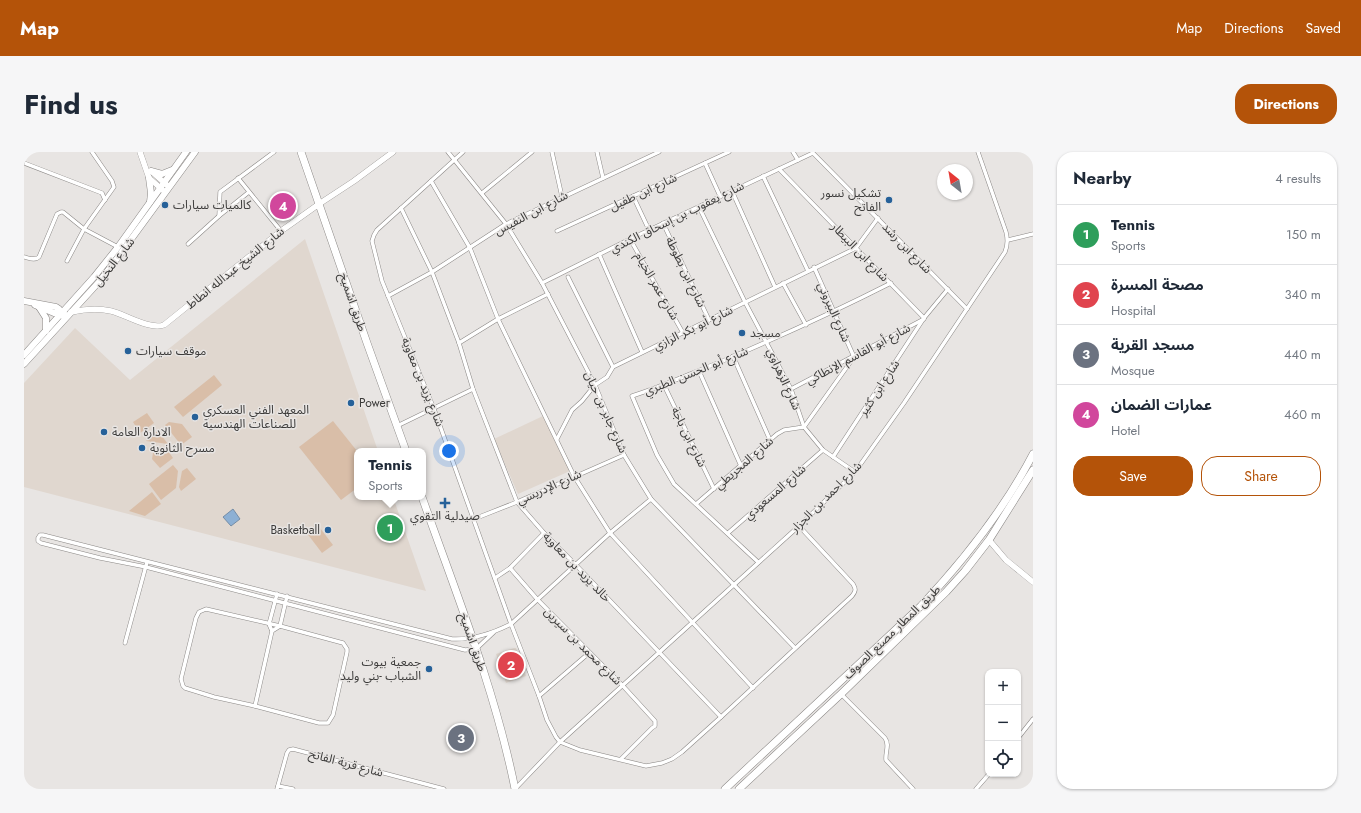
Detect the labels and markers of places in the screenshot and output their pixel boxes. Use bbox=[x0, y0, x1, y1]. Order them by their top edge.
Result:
place label: تشكيل نسور الفاتح bbox=[820, 184, 881, 216]
pin: 4 bbox=[270, 191, 296, 221]
marker: تشكيل نسور الفاتح bbox=[884, 195, 894, 205]
place label: كالميات سيارات bbox=[173, 196, 252, 214]
marker: كالميات سيارات bbox=[160, 200, 170, 210]
place label: مسجد bbox=[750, 324, 781, 342]
marker: مسجد bbox=[737, 328, 747, 338]
place label: موقف سيارات bbox=[136, 342, 206, 360]
marker: موقف سيارات bbox=[123, 346, 133, 356]
place label: Power bbox=[359, 394, 391, 412]
marker: Power bbox=[346, 398, 356, 408]
place label: المعهد الفني العسكري للصناعات الهندسية bbox=[203, 401, 309, 433]
marker: المعهد الفني العسكري للصناعات الهندسية bbox=[190, 412, 200, 422]
place label: الادارة العامة bbox=[112, 423, 171, 441]
marker: الادارة العامة bbox=[99, 427, 109, 437]
place label: مسرح الثانوية bbox=[150, 439, 215, 457]
marker: مسرح الثانوية bbox=[137, 443, 147, 453]
marker: صيدلية التقوي bbox=[440, 498, 450, 508]
place label: صيدلية التقوي bbox=[410, 507, 480, 526]
pin: 1 bbox=[377, 513, 403, 543]
place label: Basketball bbox=[270, 521, 320, 539]
marker: Basketball bbox=[323, 525, 333, 535]
pin: 2 bbox=[498, 650, 524, 680]
place label: جمعية بيوت الشباب -بني وليد bbox=[340, 653, 421, 686]
marker: جمعية بيوت الشباب -بني وليد bbox=[424, 664, 434, 674]
pin: 3 bbox=[448, 723, 474, 753]

